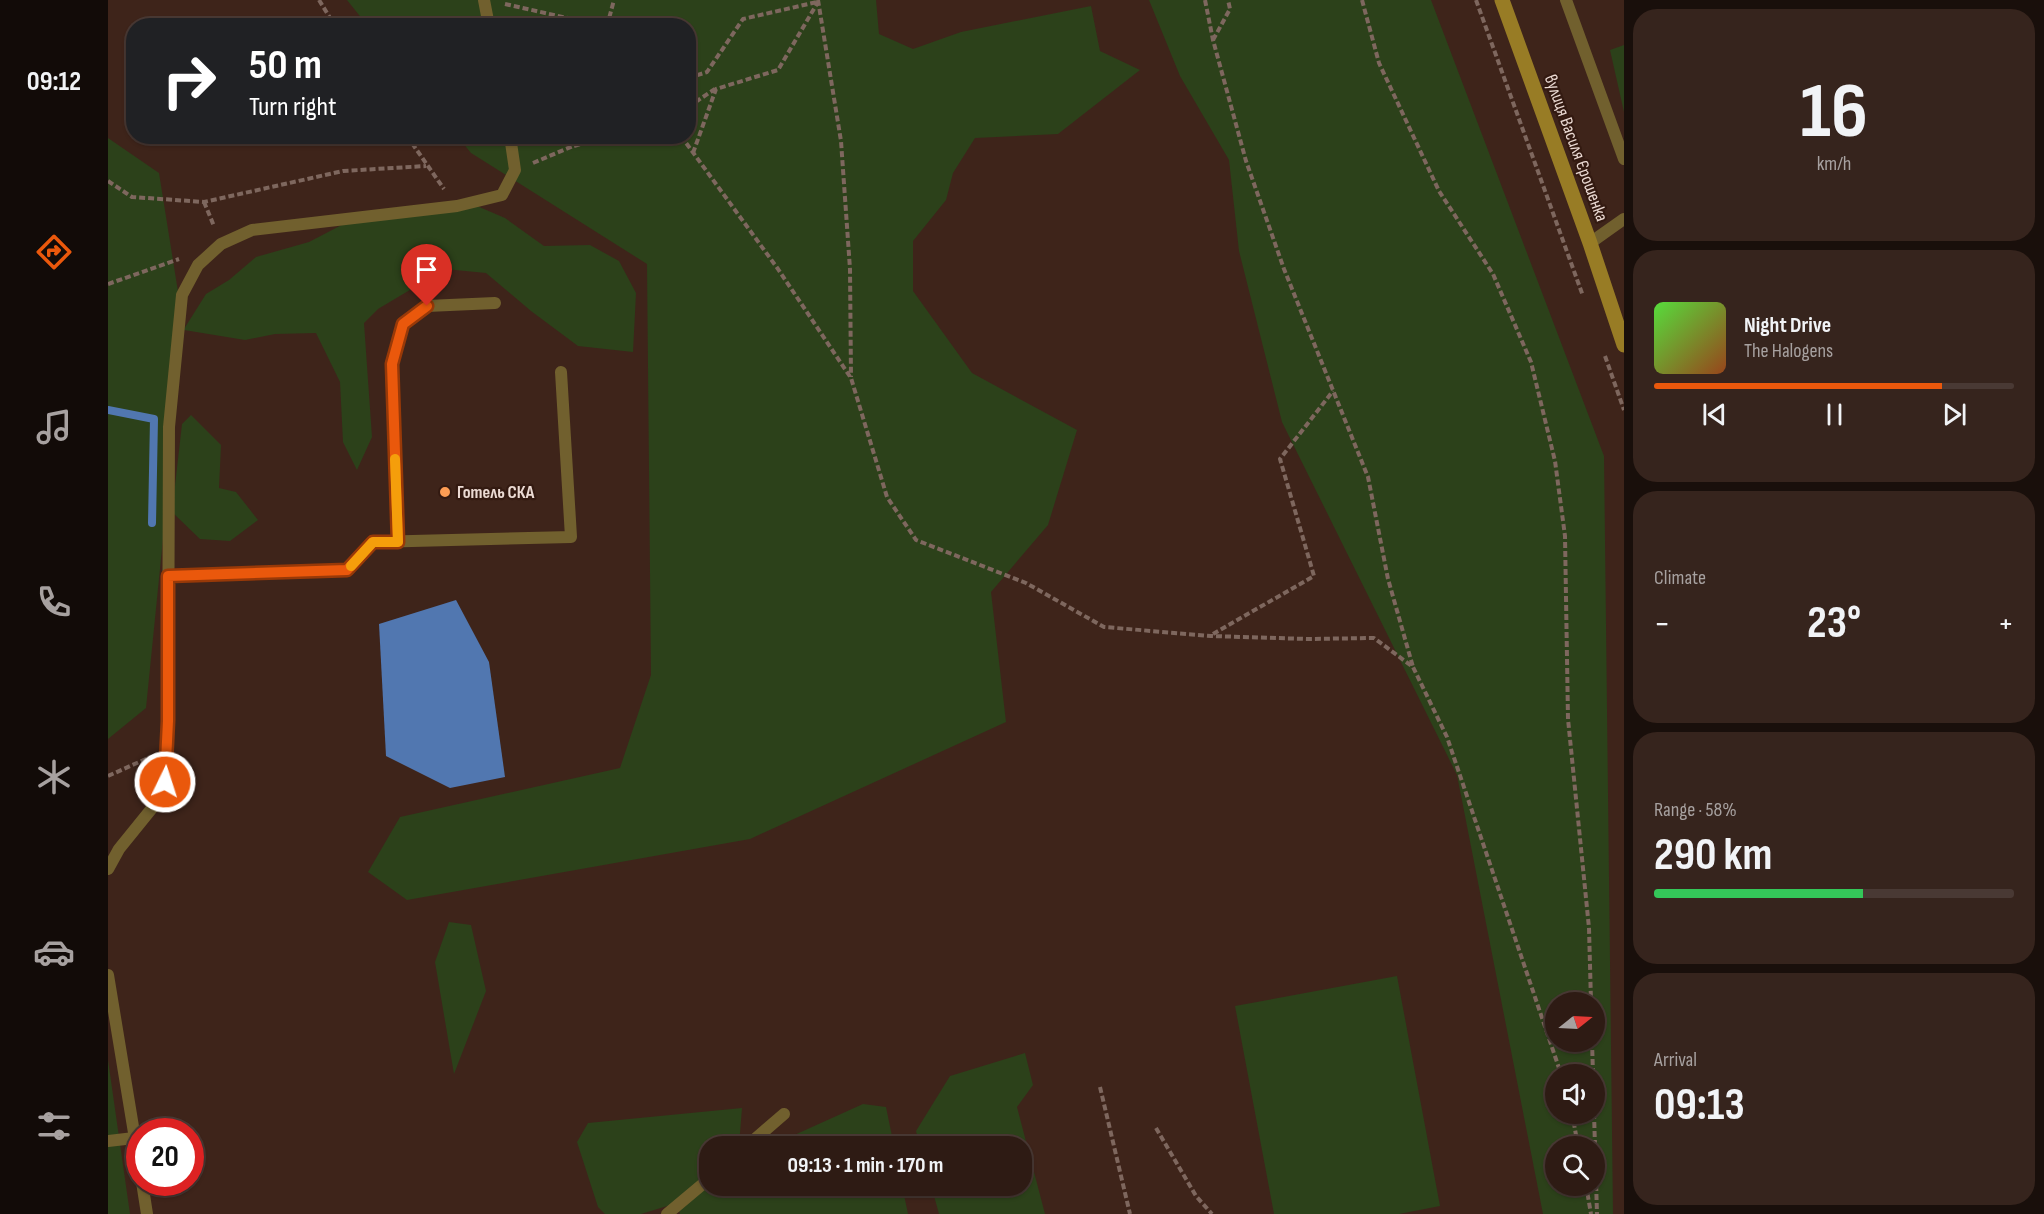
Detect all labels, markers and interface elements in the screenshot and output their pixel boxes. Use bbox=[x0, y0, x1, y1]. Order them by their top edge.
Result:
text: 50 m bbox=[249, 40, 322, 91]
icon: right bbox=[150, 42, 228, 120]
text: 09:12 bbox=[27, 66, 81, 98]
text: 16 bbox=[1800, 66, 1868, 159]
street label: вулиця Василя Єрошенка bbox=[1540, 72, 1612, 224]
text: Turn right bbox=[249, 91, 336, 123]
text: km/h bbox=[1817, 152, 1851, 176]
icon: directions bbox=[33, 231, 75, 273]
pin bbox=[401, 244, 452, 306]
icon: arrive bbox=[410, 253, 443, 286]
text: Night Drive bbox=[1744, 312, 1831, 339]
text: The Halogens bbox=[1744, 339, 1833, 363]
icon: previous bbox=[1698, 398, 1731, 431]
icon: pause bbox=[1818, 398, 1851, 431]
icon: next bbox=[1938, 398, 1971, 431]
icon: music bbox=[33, 406, 75, 448]
place label: Готель СКА bbox=[457, 482, 535, 503]
marker: Готель СКА bbox=[438, 485, 452, 499]
text: Climate bbox=[1654, 566, 1706, 590]
icon: phone bbox=[33, 581, 75, 623]
text: 23° bbox=[1807, 596, 1861, 651]
text: − bbox=[1654, 604, 1670, 644]
text: + bbox=[1998, 604, 2014, 644]
position arrow bbox=[133, 750, 197, 814]
icon: climate bbox=[33, 756, 75, 798]
text: Range · 58% bbox=[1654, 798, 1737, 822]
text: 290 km bbox=[1654, 828, 1772, 883]
icon: car bbox=[33, 931, 75, 973]
north arrow bbox=[1545, 992, 1605, 1052]
map controls bbox=[1545, 992, 1605, 1196]
text: Arrival bbox=[1654, 1048, 1697, 1072]
button: sound bbox=[1545, 1064, 1605, 1124]
text: 09:13 bbox=[1654, 1078, 1745, 1133]
icon: filters bbox=[33, 1105, 75, 1147]
speed limit sign: 20 bbox=[126, 1118, 204, 1196]
button: search bbox=[1545, 1136, 1605, 1196]
text: 09:13 · 1 min · 170 m bbox=[788, 1152, 943, 1179]

